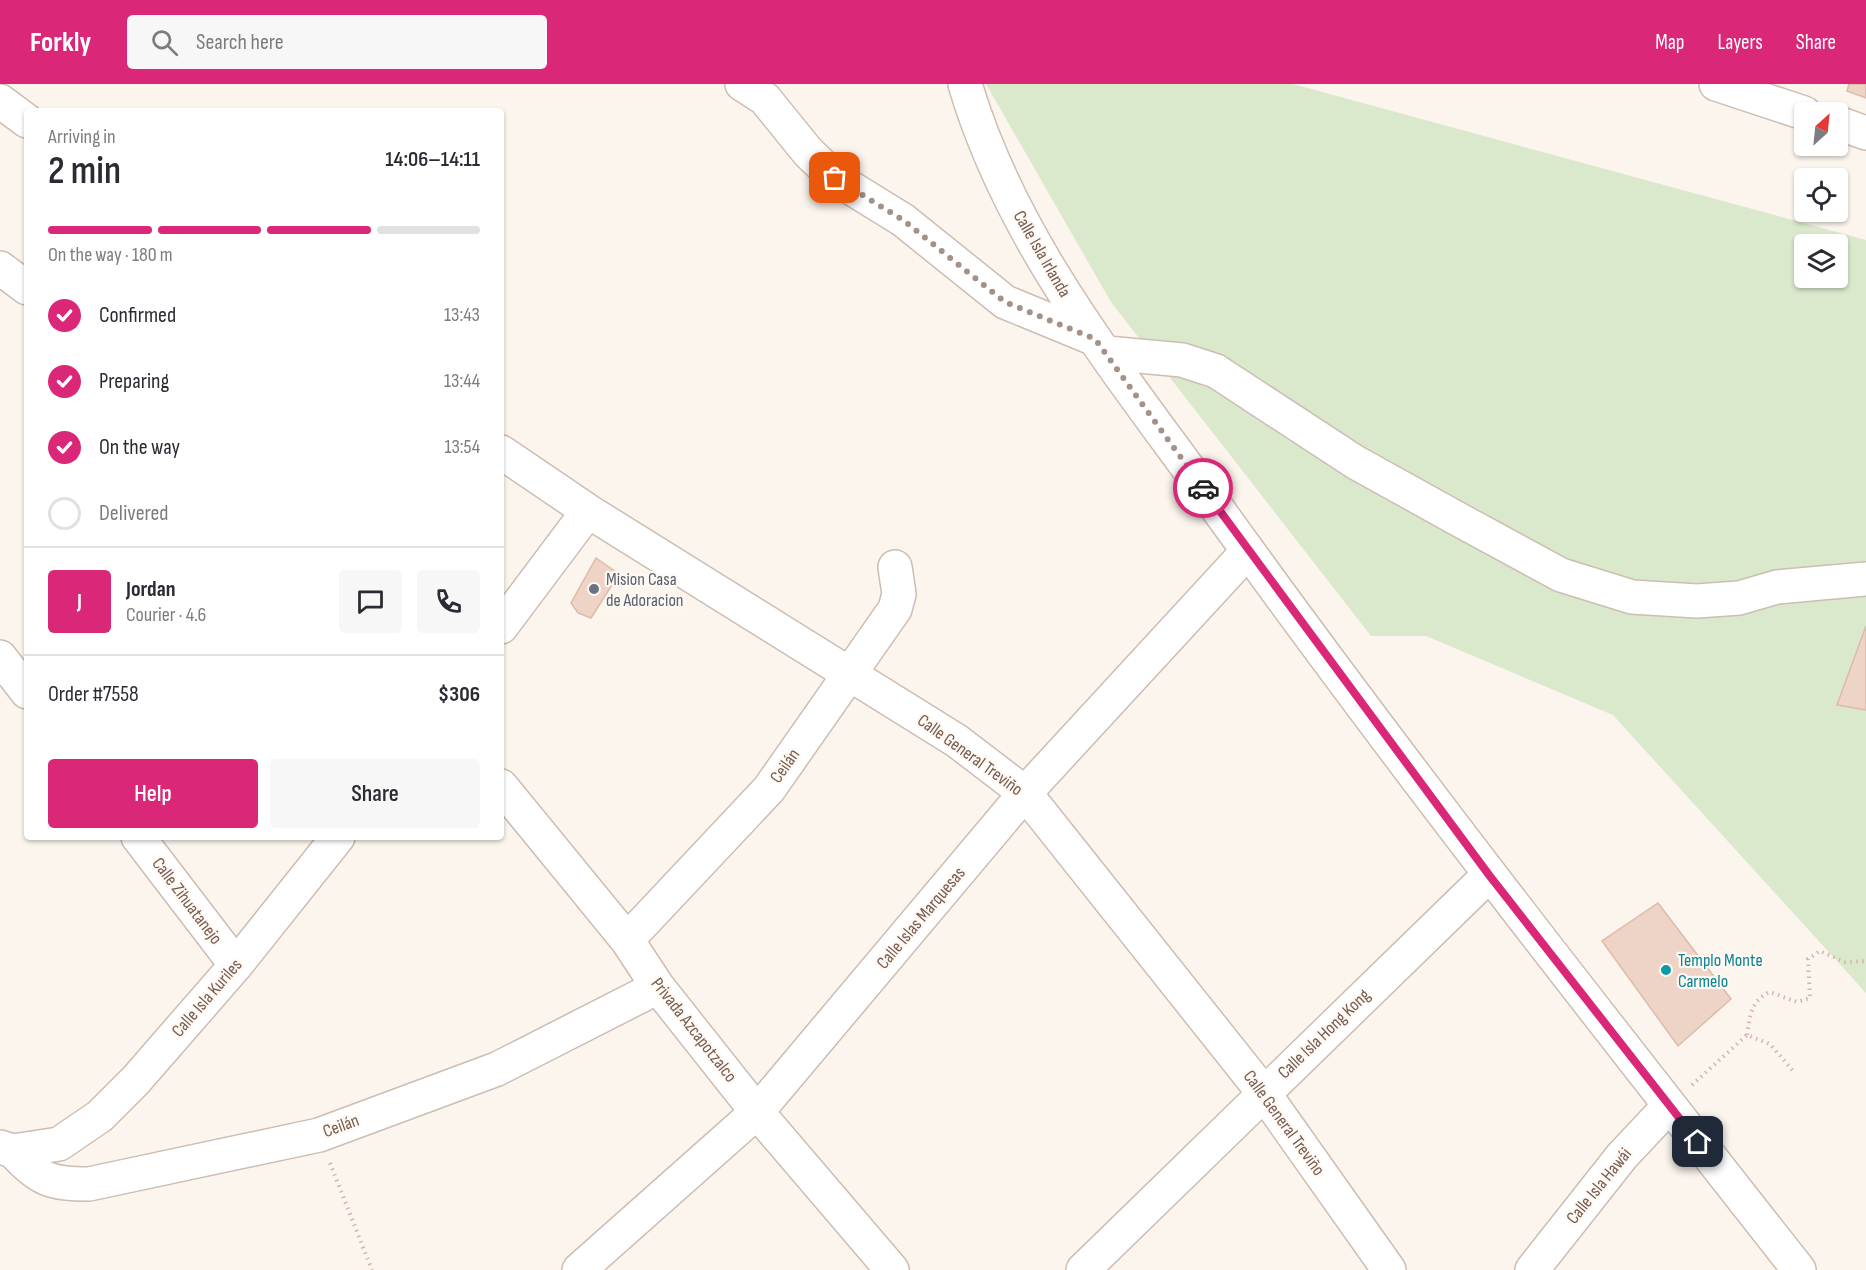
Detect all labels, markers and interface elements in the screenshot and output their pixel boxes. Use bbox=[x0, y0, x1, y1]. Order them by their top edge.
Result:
search box bbox=[127, 15, 547, 69]
text: Forkly bbox=[30, 26, 91, 59]
icon: search bbox=[148, 26, 181, 59]
text: Search here bbox=[196, 29, 284, 56]
text: Map bbox=[1655, 30, 1684, 55]
text: Layers bbox=[1717, 30, 1763, 55]
text: Share bbox=[1796, 30, 1836, 55]
north arrow bbox=[1794, 102, 1848, 156]
map controls bbox=[1794, 102, 1848, 288]
text: Arriving in bbox=[48, 125, 116, 149]
text: 14:06–14:11 bbox=[385, 146, 480, 173]
text: 2 min bbox=[48, 148, 121, 195]
pin bbox=[809, 152, 860, 203]
icon: bag bbox=[818, 161, 851, 194]
button: locate bbox=[1794, 168, 1848, 222]
street label: Calle Isla Irlanda bbox=[1009, 207, 1075, 301]
button: layers bbox=[1794, 234, 1848, 288]
text: On the way · 180 m bbox=[48, 243, 173, 267]
icon: check bbox=[48, 299, 81, 332]
text: Confirmed bbox=[99, 302, 176, 329]
text: 13:43 bbox=[444, 303, 480, 327]
icon: check bbox=[48, 365, 81, 398]
text: Preparing bbox=[99, 368, 169, 395]
text: 13:44 bbox=[444, 369, 480, 393]
icon: check bbox=[48, 431, 81, 464]
text: On the way bbox=[99, 434, 180, 461]
text: 13:54 bbox=[444, 435, 480, 459]
courier bbox=[1173, 458, 1233, 518]
icon: car bbox=[1187, 472, 1220, 505]
text: Delivered bbox=[99, 500, 168, 527]
place label: Mision Casa de Adoracion bbox=[606, 569, 684, 611]
button: chat bbox=[339, 570, 402, 633]
button: phone bbox=[417, 570, 480, 633]
text: Jordan bbox=[126, 576, 175, 603]
marker: Mision Casa de Adoracion bbox=[587, 582, 601, 596]
text: J bbox=[77, 588, 82, 615]
text: Courier · 4.6 bbox=[126, 603, 206, 627]
text: Order #7558 bbox=[48, 681, 139, 708]
text: $306 bbox=[438, 681, 480, 708]
street label: Calle General Treviño bbox=[913, 710, 1027, 800]
street label: Ceilán bbox=[766, 745, 804, 787]
button: Help bbox=[48, 759, 258, 828]
button: Share bbox=[270, 759, 480, 828]
street label: Calle Zihuatanejo bbox=[148, 854, 226, 948]
street label: Calle Islas Marquesas bbox=[872, 863, 970, 973]
place label: Templo Monte Carmelo bbox=[1678, 950, 1763, 992]
street label: Calle Isla Kuriles bbox=[167, 955, 247, 1041]
marker: Templo Monte Carmelo bbox=[1659, 963, 1673, 977]
street label: Privada Azcapotzalco bbox=[647, 974, 741, 1086]
street label: Calle Isla Hong Kong bbox=[1274, 985, 1374, 1083]
street label: Calle General Treviño bbox=[1239, 1066, 1329, 1180]
street label: Ceilán bbox=[320, 1110, 362, 1142]
pin bbox=[1672, 1116, 1723, 1167]
icon: home bbox=[1681, 1125, 1714, 1158]
street label: Calle Isla Hawái bbox=[1562, 1144, 1636, 1228]

